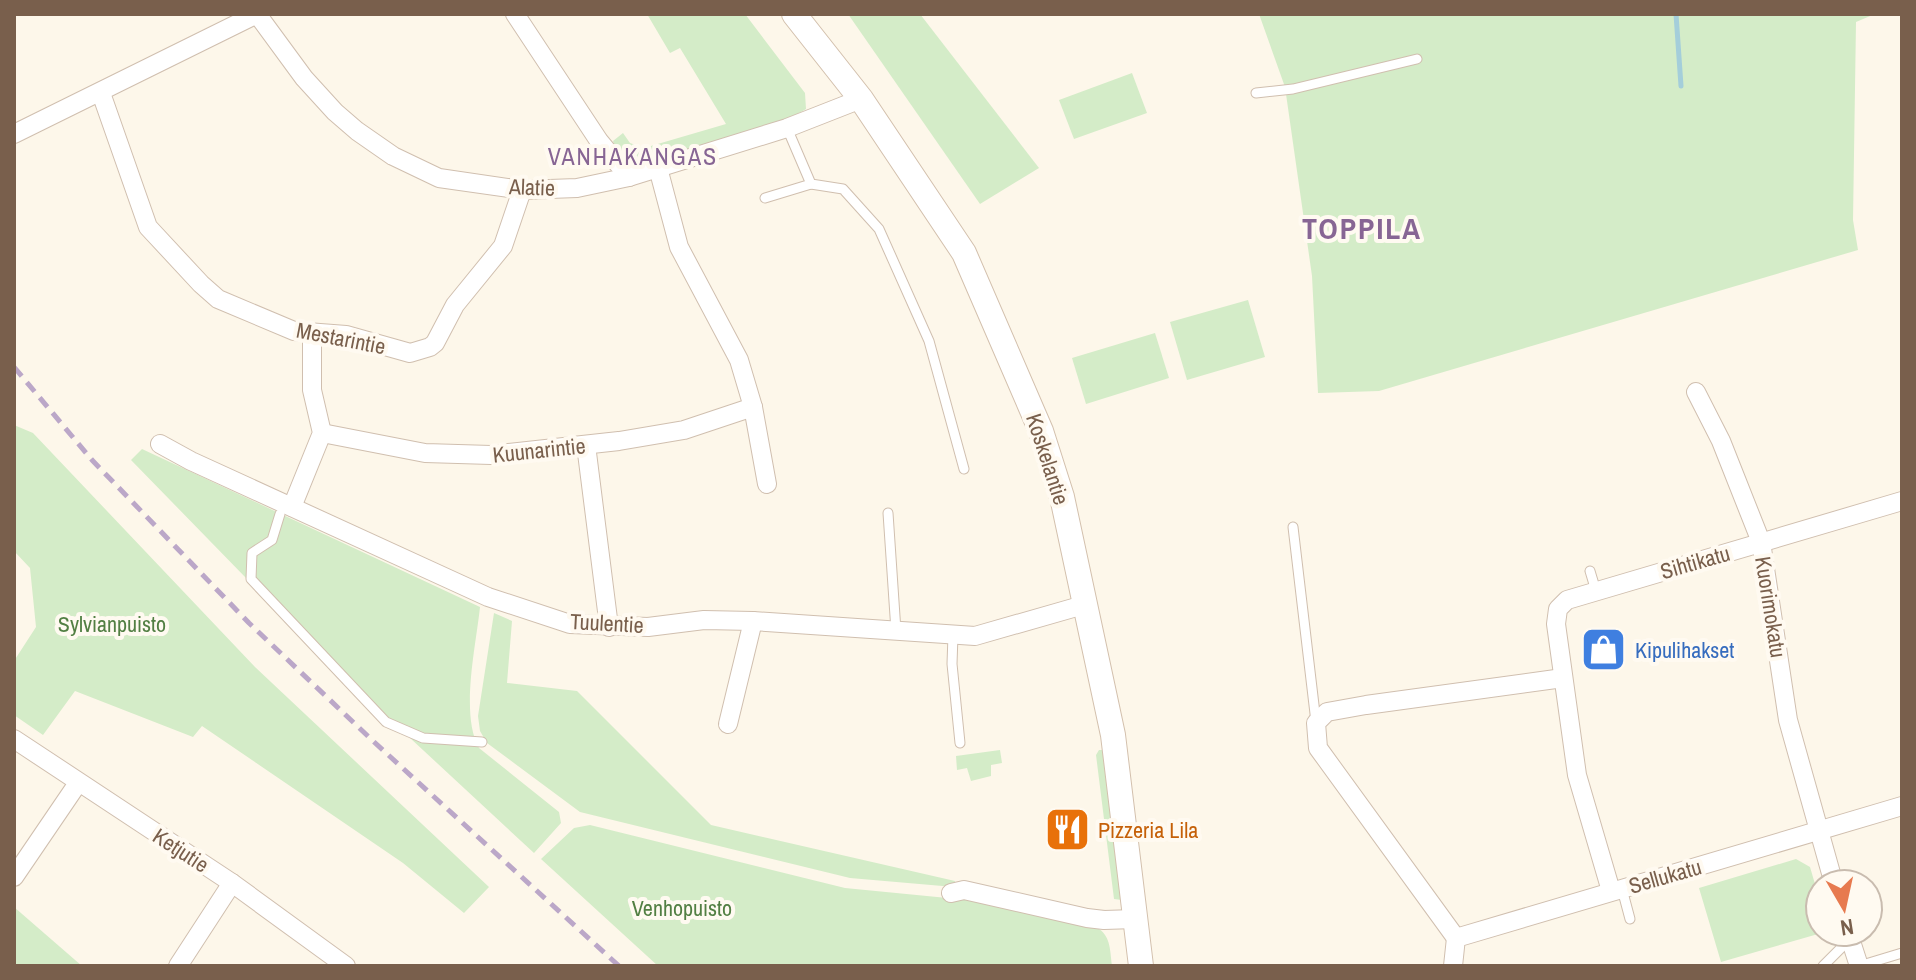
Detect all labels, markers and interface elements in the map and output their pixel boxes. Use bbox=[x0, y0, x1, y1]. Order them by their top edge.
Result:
district label: VANHAKANGAS bbox=[548, 140, 718, 172]
street label: Alatie bbox=[507, 171, 556, 203]
district label: TOPPILA bbox=[1302, 208, 1422, 248]
street label: Mestarintie bbox=[294, 315, 388, 361]
street label: Koskelantie bbox=[1019, 410, 1077, 508]
street label: Kuunarintie bbox=[491, 430, 587, 470]
street label: Sihtikatu bbox=[1657, 538, 1733, 586]
street label: Kuorimokatu bbox=[1748, 554, 1794, 660]
street label: Tuulentie bbox=[569, 606, 645, 640]
park label: Sylvianpuisto bbox=[58, 609, 166, 639]
shop icon: Kipulihakset bbox=[1580, 626, 1628, 674]
place label: Kipulihakset bbox=[1635, 635, 1734, 665]
restaurant icon: Pizzeria Lila bbox=[1043, 806, 1091, 854]
place label: Pizzeria Lila bbox=[1098, 815, 1198, 845]
street label: Ketjutie bbox=[147, 821, 215, 879]
street label: Sellukatu bbox=[1625, 851, 1705, 901]
north arrow bbox=[1804, 868, 1884, 948]
park label: Venhopuisto bbox=[632, 893, 732, 923]
text: N bbox=[1838, 912, 1856, 944]

